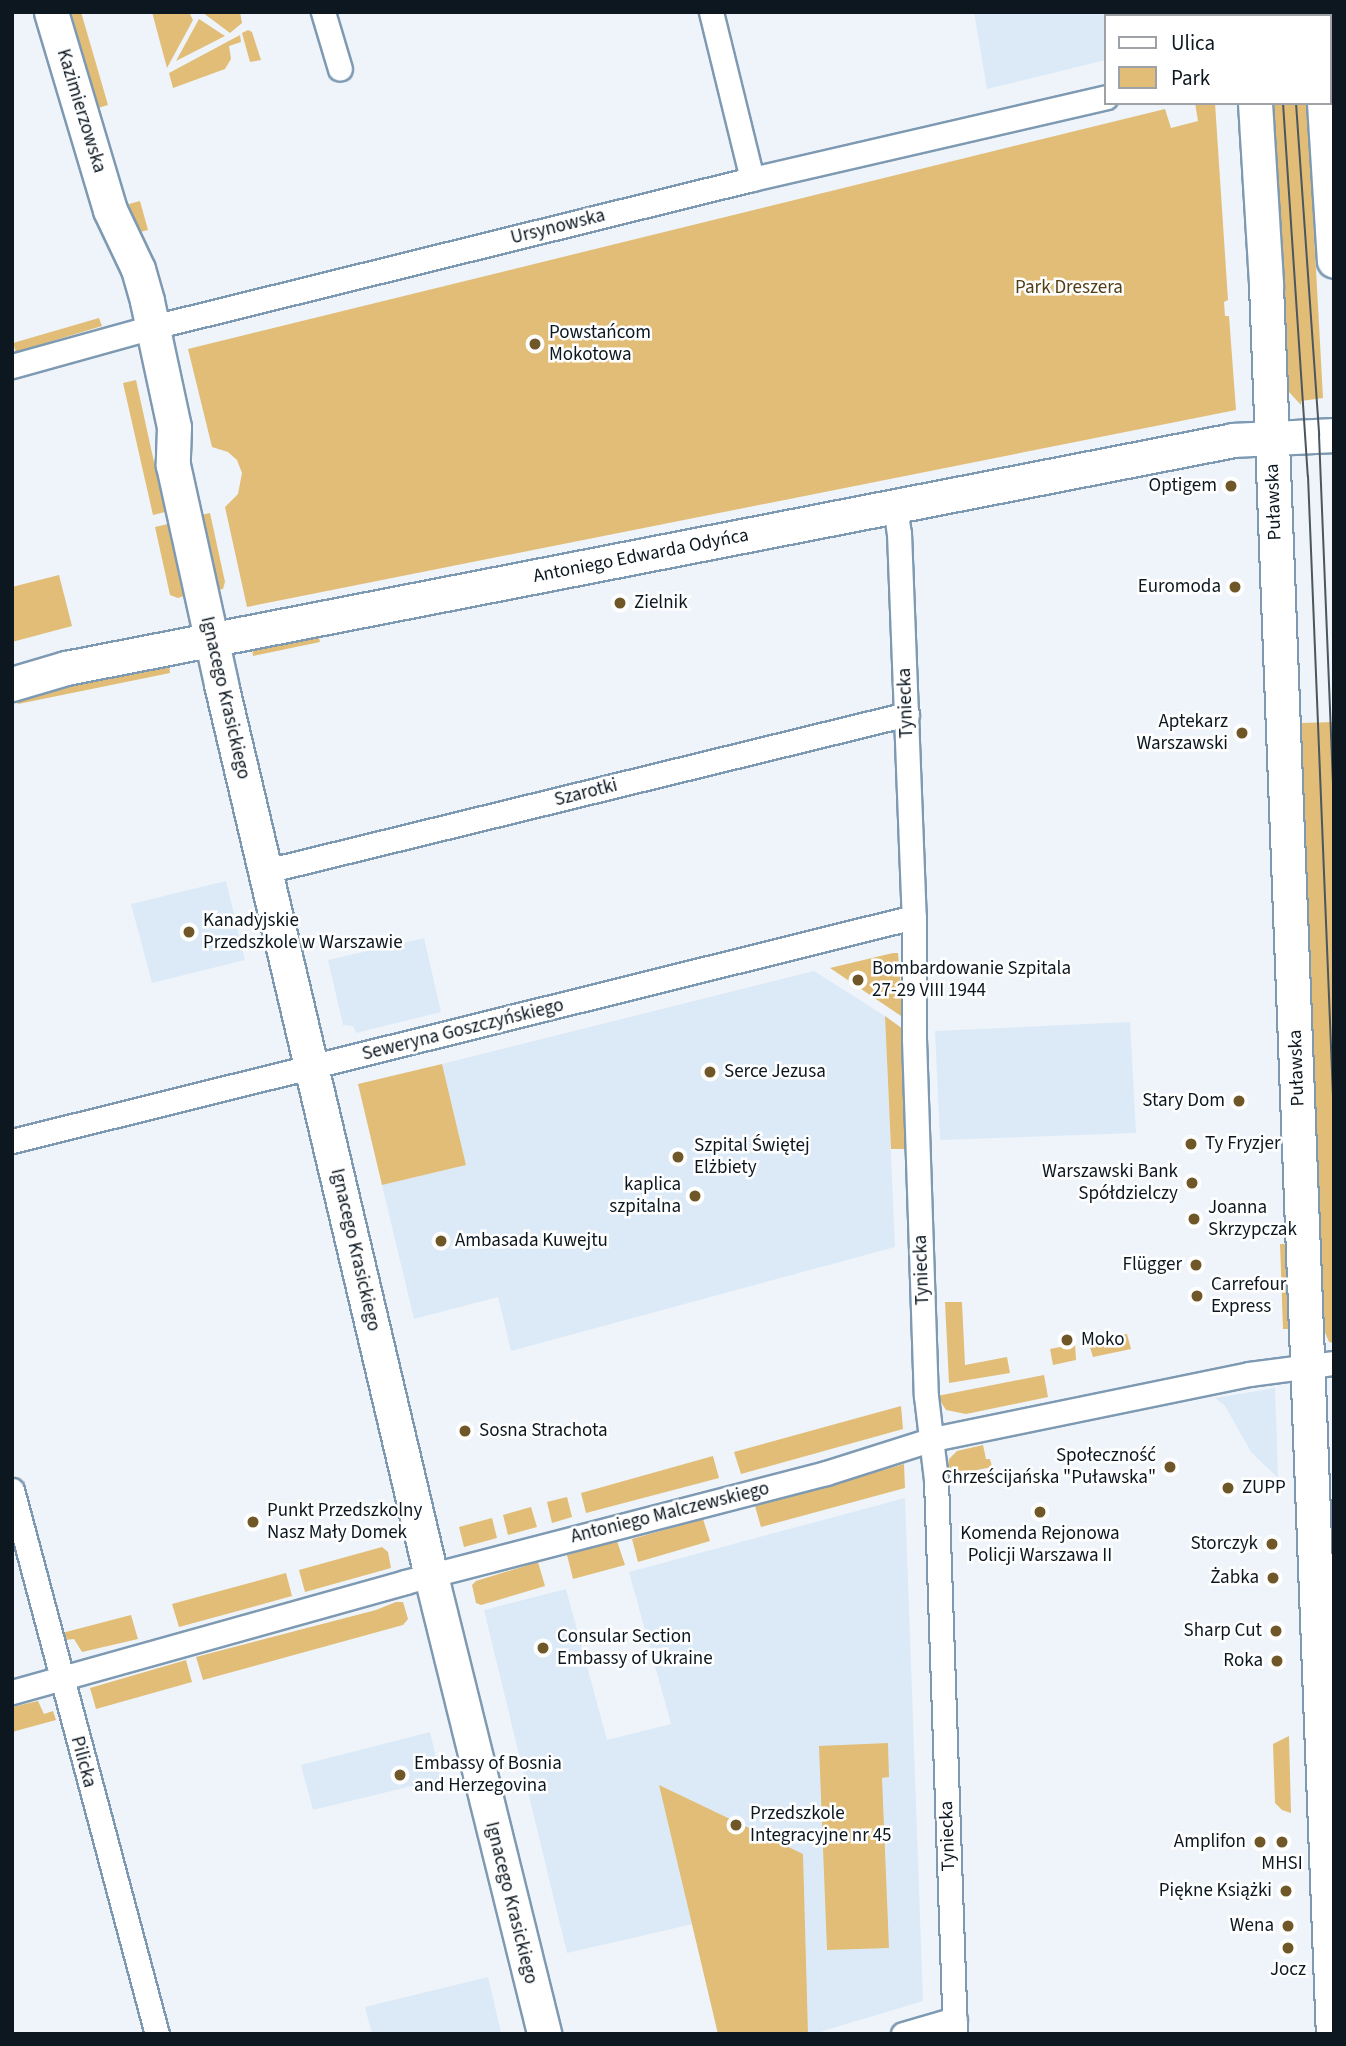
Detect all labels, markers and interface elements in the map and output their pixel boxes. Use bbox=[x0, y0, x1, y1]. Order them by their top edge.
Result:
legend bbox=[1104, 14, 1332, 105]
text: Ulica bbox=[1171, 28, 1215, 58]
street label: Kazimierzowska bbox=[51, 46, 111, 176]
text: Park bbox=[1171, 63, 1210, 93]
street label: Ursynowska bbox=[508, 204, 608, 250]
park label: Park Dreszera bbox=[1015, 277, 1123, 299]
place label: Powstańcom Mokotowa bbox=[549, 322, 651, 366]
marker: Powstańcom Mokotowa bbox=[527, 336, 543, 352]
street label: Puławska bbox=[1261, 463, 1287, 541]
place label: Optigem bbox=[1149, 475, 1217, 497]
marker: Optigem bbox=[1223, 478, 1239, 494]
street label: Antoniego Edwarda Odyńca bbox=[531, 524, 751, 588]
place label: Euromoda bbox=[1138, 576, 1221, 598]
marker: Euromoda bbox=[1227, 579, 1243, 595]
place label: Zielnik bbox=[634, 592, 688, 614]
marker: Zielnik bbox=[612, 595, 628, 611]
street label: Ignacego Krasickiego bbox=[195, 614, 255, 782]
street label: Tyniecka bbox=[893, 667, 919, 739]
place label: Aptekarz Warszawski bbox=[1136, 711, 1228, 755]
marker: Aptekarz Warszawski bbox=[1234, 725, 1250, 741]
street label: Szarotki bbox=[552, 774, 620, 812]
place label: Kanadyjskie Przedszkole w Warszawie bbox=[203, 910, 403, 954]
marker: Kanadyjskie Przedszkole w Warszawie bbox=[181, 924, 197, 940]
place label: Bombardowanie Szpitala 27-29 VIII 1944 bbox=[872, 958, 1071, 1002]
marker: Bombardowanie Szpitala 27-29 VIII 1944 bbox=[850, 972, 866, 988]
street label: Seweryna Goszczyńskiego bbox=[360, 994, 566, 1066]
street label: Puławska bbox=[1284, 1029, 1310, 1107]
place label: Serce Jezusa bbox=[724, 1061, 826, 1083]
marker: Serce Jezusa bbox=[702, 1064, 718, 1080]
place label: Stary Dom bbox=[1142, 1090, 1225, 1112]
marker: Stary Dom bbox=[1231, 1093, 1247, 1109]
place label: Ty Fryzjer bbox=[1205, 1133, 1281, 1155]
place label: Szpital Świętej Elżbiety bbox=[694, 1135, 810, 1179]
marker: Ty Fryzjer bbox=[1183, 1136, 1199, 1152]
marker: Szpital Świętej Elżbiety bbox=[668, 1147, 688, 1167]
place label: Warszawski Bank Spółdzielczy bbox=[1042, 1161, 1178, 1205]
street label: Ignacego Krasickiego bbox=[325, 1166, 385, 1334]
place label: kaplica szpitalna bbox=[609, 1174, 681, 1218]
marker: Warszawski Bank Spółdzielczy bbox=[1184, 1175, 1200, 1191]
marker: kaplica szpitalna bbox=[687, 1188, 703, 1204]
place label: Joanna Skrzypczak bbox=[1208, 1197, 1297, 1241]
marker: Joanna Skrzypczak bbox=[1186, 1211, 1202, 1227]
place label: Ambasada Kuwejtu bbox=[455, 1230, 608, 1252]
marker: Ambasada Kuwejtu bbox=[433, 1233, 449, 1249]
street label: Tyniecka bbox=[909, 1234, 935, 1306]
place label: Flügger bbox=[1123, 1254, 1182, 1276]
marker: Flügger bbox=[1188, 1257, 1204, 1273]
place label: Carrefour Express bbox=[1211, 1274, 1286, 1318]
marker: Carrefour Express bbox=[1189, 1288, 1205, 1304]
place label: Moko bbox=[1081, 1329, 1124, 1351]
marker: Moko bbox=[1059, 1332, 1075, 1348]
place label: Sosna Strachota bbox=[479, 1420, 608, 1442]
marker: Sosna Strachota bbox=[457, 1423, 473, 1439]
place label: Społeczność Chrześcijańska "Puławska" bbox=[942, 1445, 1156, 1489]
marker: Społeczność Chrześcijańska "Puławska" bbox=[1162, 1459, 1178, 1475]
street label: Antoniego Malczewskiego bbox=[568, 1477, 772, 1549]
place label: ZUPP bbox=[1242, 1477, 1286, 1499]
marker: ZUPP bbox=[1220, 1480, 1236, 1496]
place label: Punkt Przedszkolny Nasz Mały Domek bbox=[267, 1500, 422, 1544]
marker: Komenda Rejonowa Policji Warszawa II bbox=[1032, 1504, 1048, 1520]
marker: Punkt Przedszkolny Nasz Mały Domek bbox=[245, 1514, 261, 1530]
place label: Komenda Rejonowa Policji Warszawa II bbox=[960, 1523, 1120, 1567]
place label: Storczyk bbox=[1190, 1533, 1258, 1555]
marker: Storczyk bbox=[1264, 1536, 1280, 1552]
place label: Żabka bbox=[1210, 1567, 1259, 1589]
marker: Żabka bbox=[1265, 1570, 1281, 1586]
place label: Sharp Cut bbox=[1184, 1620, 1262, 1642]
marker: Sharp Cut bbox=[1268, 1623, 1284, 1639]
place label: Consular Section Embassy of Ukraine bbox=[557, 1626, 713, 1670]
marker: Consular Section Embassy of Ukraine bbox=[535, 1640, 551, 1656]
place label: Roka bbox=[1223, 1650, 1263, 1672]
marker: Roka bbox=[1269, 1653, 1285, 1669]
street label: Pilicka bbox=[65, 1734, 101, 1790]
place label: Embassy of Bosnia and Herzegovina bbox=[414, 1753, 562, 1797]
marker: Embassy of Bosnia and Herzegovina bbox=[392, 1767, 408, 1783]
street label: Tyniecka bbox=[935, 1800, 961, 1872]
place label: Przedszkole Integracyjne nr 45 bbox=[750, 1803, 892, 1847]
marker: Przedszkole Integracyjne nr 45 bbox=[728, 1817, 744, 1833]
street label: Ignacego Krasickiego bbox=[480, 1820, 542, 1986]
place label: Amplifon bbox=[1174, 1831, 1246, 1853]
marker: Amplifon bbox=[1252, 1834, 1268, 1850]
marker: MHSI bbox=[1274, 1834, 1290, 1850]
place label: MHSI bbox=[1261, 1853, 1303, 1875]
place label: Piękne Książki bbox=[1159, 1880, 1272, 1902]
marker: Piękne Książki bbox=[1278, 1883, 1294, 1899]
place label: Wena bbox=[1230, 1915, 1274, 1937]
marker: Wena bbox=[1280, 1918, 1296, 1934]
marker: Jocz bbox=[1280, 1940, 1296, 1956]
place label: Jocz bbox=[1270, 1959, 1306, 1981]

